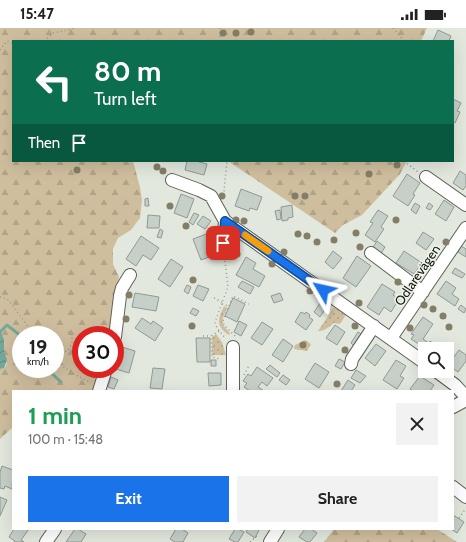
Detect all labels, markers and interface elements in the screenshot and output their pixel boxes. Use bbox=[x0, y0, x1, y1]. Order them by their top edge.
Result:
text: 15:47 bbox=[20, 5, 54, 23]
text: 80 m bbox=[94, 54, 161, 88]
icon: left bbox=[28, 56, 80, 108]
text: Turn left bbox=[94, 88, 157, 110]
icon: arrive bbox=[68, 132, 90, 154]
text: Then bbox=[28, 134, 60, 152]
pin bbox=[206, 226, 240, 260]
icon: arrive bbox=[212, 232, 234, 254]
street label: Odlarevägen bbox=[391, 242, 443, 308]
position arrow bbox=[302, 269, 344, 311]
speed limit sign: 30 bbox=[72, 326, 124, 378]
text: 19 bbox=[29, 335, 47, 359]
map controls bbox=[418, 342, 454, 378]
button: search bbox=[418, 342, 454, 378]
text: km/h bbox=[27, 355, 49, 368]
text: 1 min bbox=[28, 401, 82, 430]
button: close bbox=[396, 403, 438, 445]
text: 100 m · 15:48 bbox=[28, 431, 103, 447]
button: Exit bbox=[28, 476, 229, 522]
button: Share bbox=[237, 476, 438, 522]

